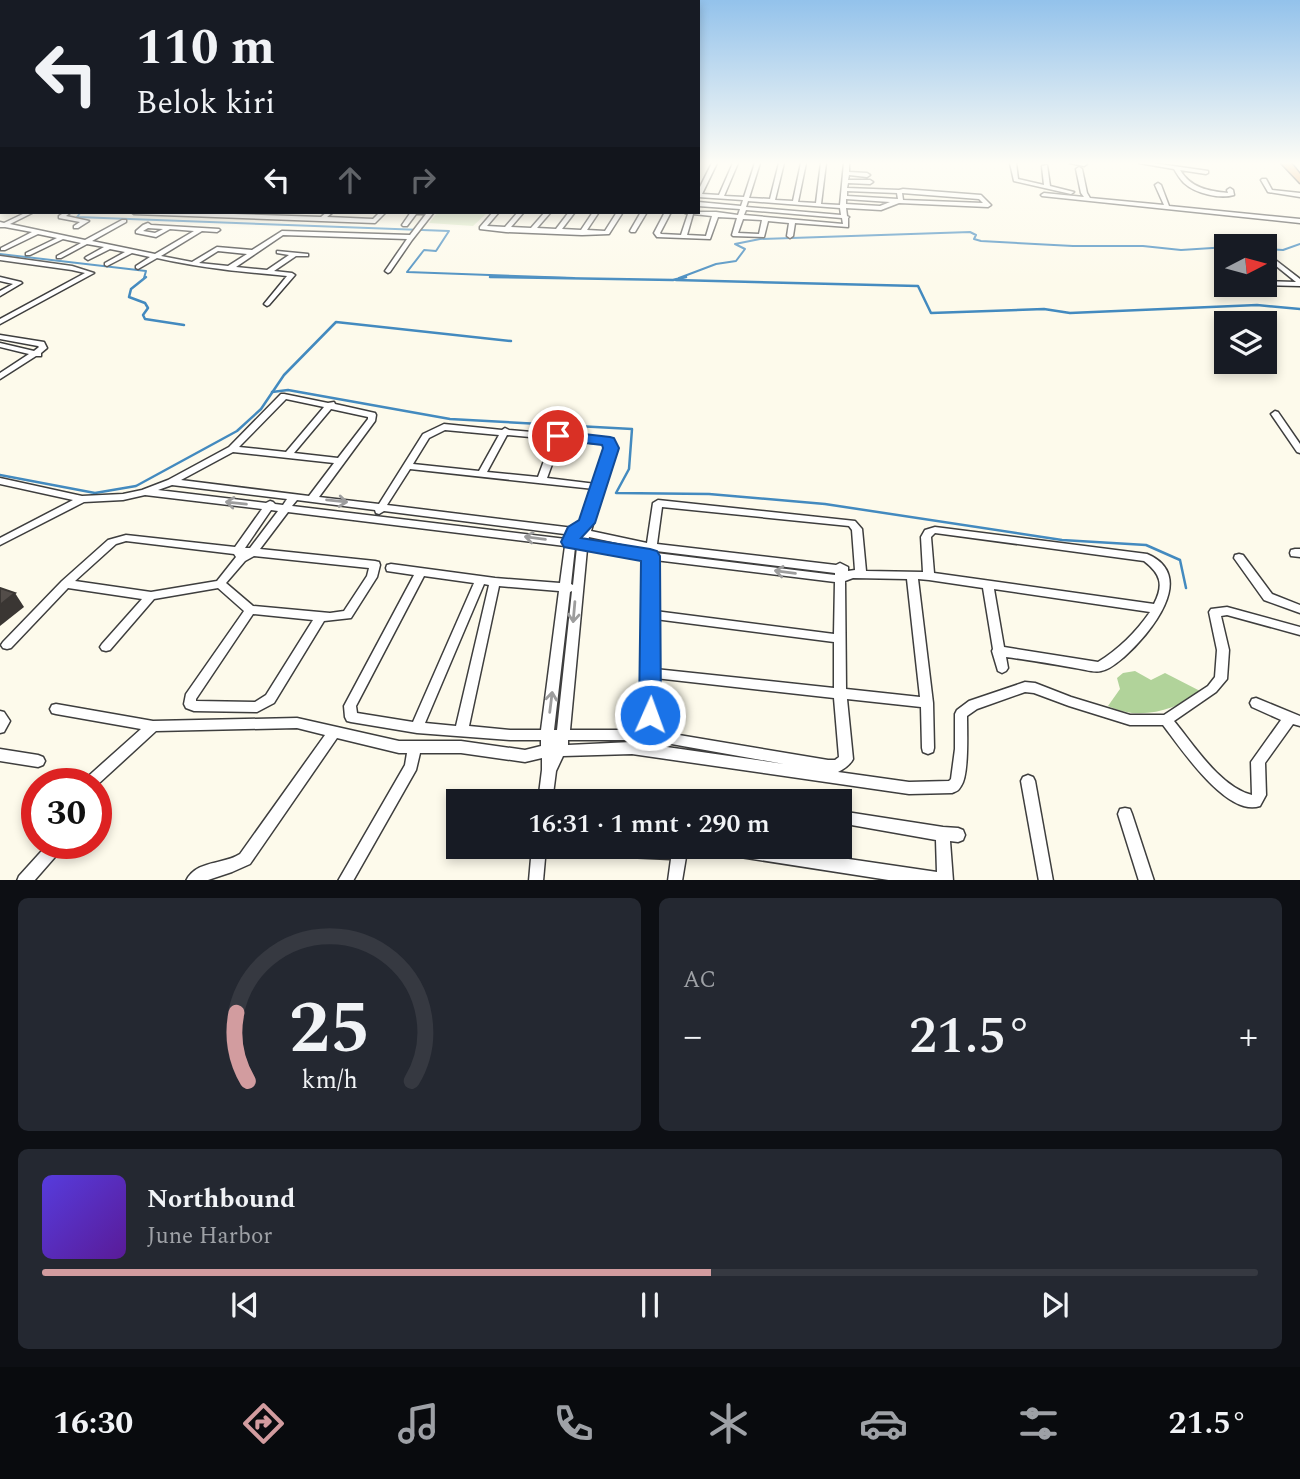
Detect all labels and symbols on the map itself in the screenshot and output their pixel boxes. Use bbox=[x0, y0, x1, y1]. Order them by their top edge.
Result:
north arrow bbox=[1214, 234, 1278, 298]
pin bbox=[528, 406, 588, 466]
one-way arrow bbox=[325, 495, 347, 508]
one-way arrow bbox=[225, 496, 248, 509]
one-way arrow bbox=[524, 531, 547, 544]
one-way arrow bbox=[774, 566, 797, 579]
one-way arrow bbox=[567, 600, 580, 623]
position arrow bbox=[613, 678, 687, 752]
one-way arrow bbox=[544, 691, 557, 714]
speed limit sign: 30 bbox=[21, 768, 112, 859]

